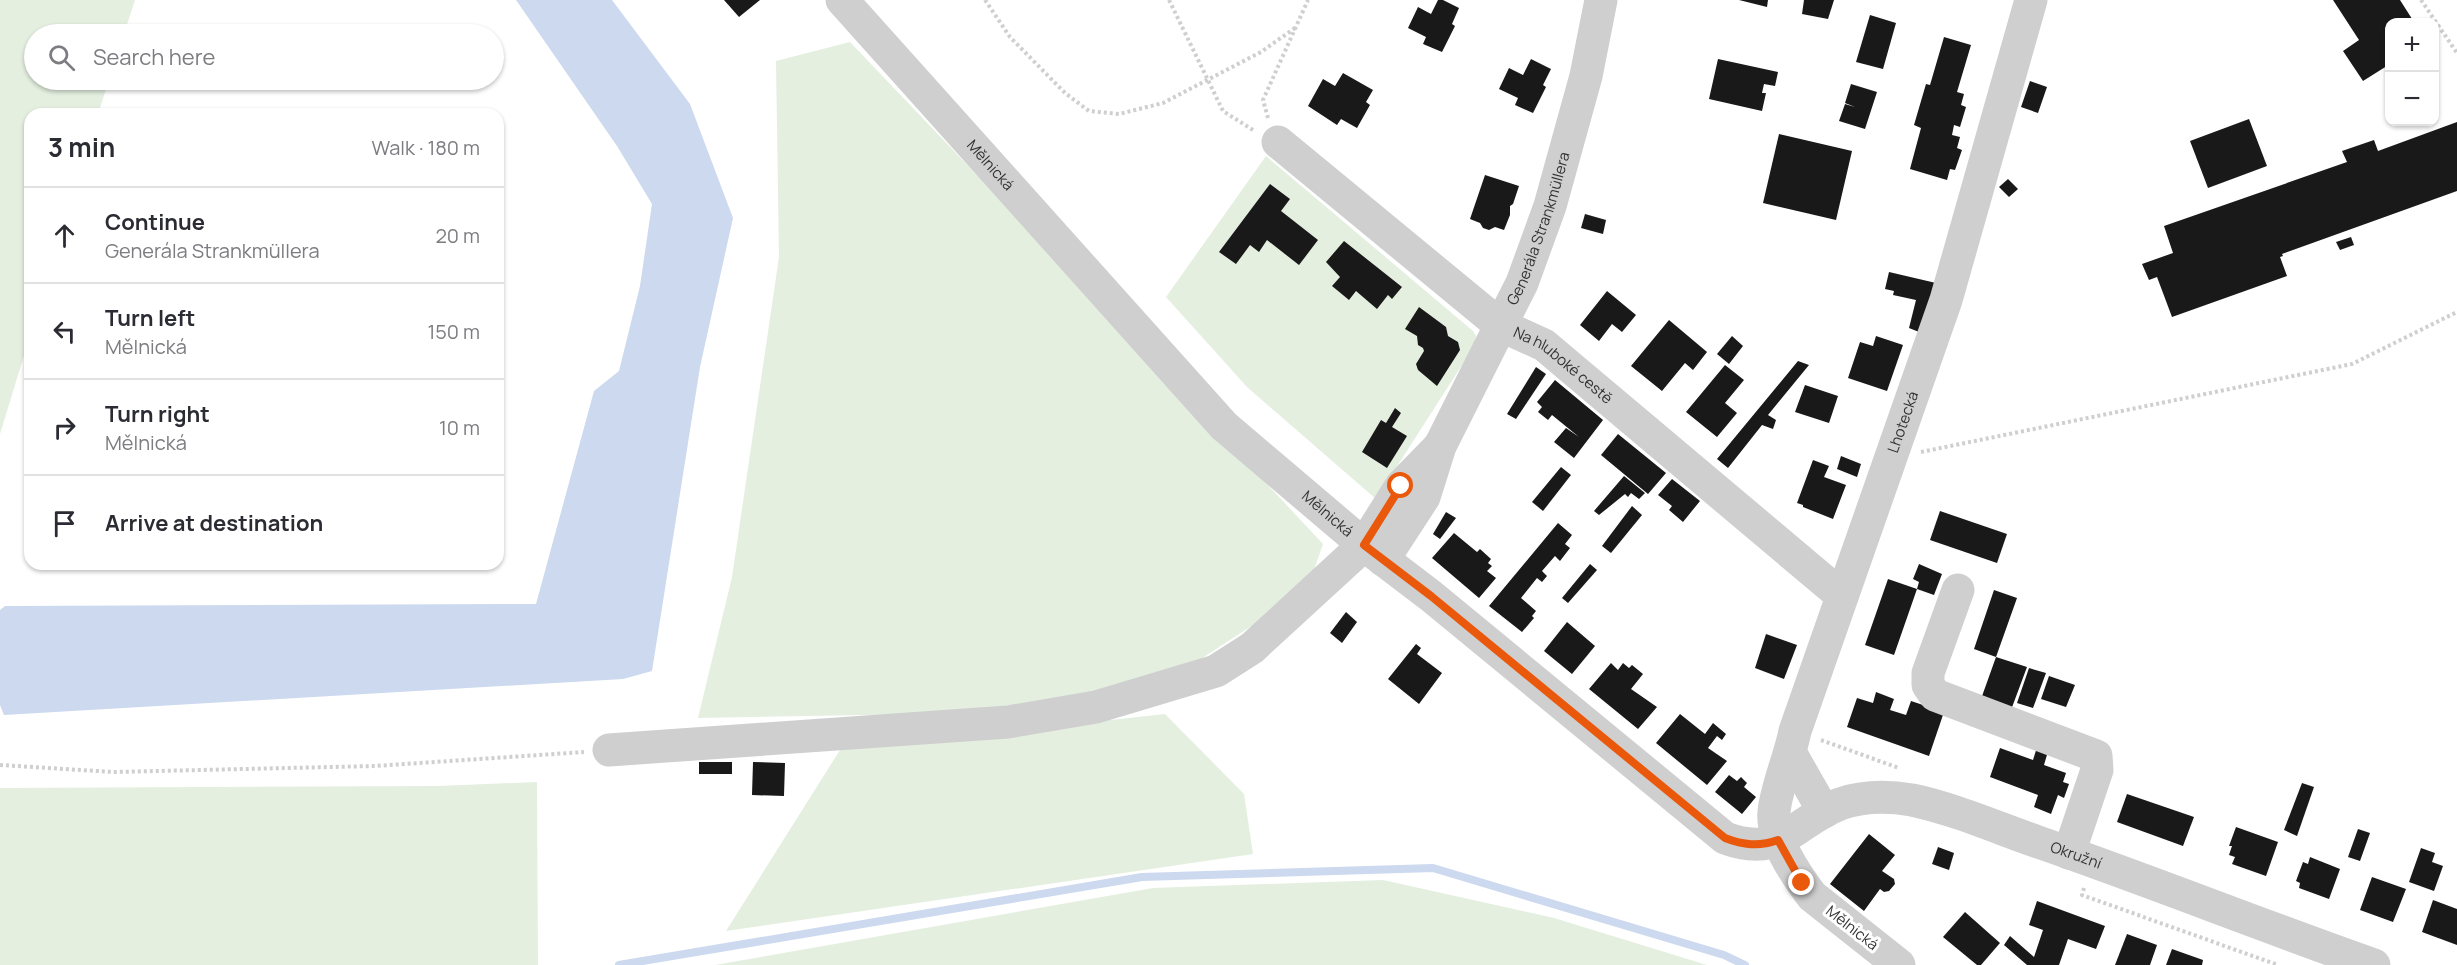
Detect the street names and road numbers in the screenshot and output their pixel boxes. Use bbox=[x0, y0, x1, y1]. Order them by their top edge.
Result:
street label: Mělnická bbox=[962, 135, 1019, 195]
street label: Generála Strankmüllera bbox=[1502, 150, 1574, 309]
street label: Na hluboké cestě bbox=[1510, 321, 1617, 409]
street label: Lhotecká bbox=[1882, 388, 1923, 456]
street label: Mělnická bbox=[1298, 486, 1358, 541]
street label: Okružní bbox=[2048, 836, 2105, 874]
street label: Mělnická bbox=[1822, 900, 1883, 955]

